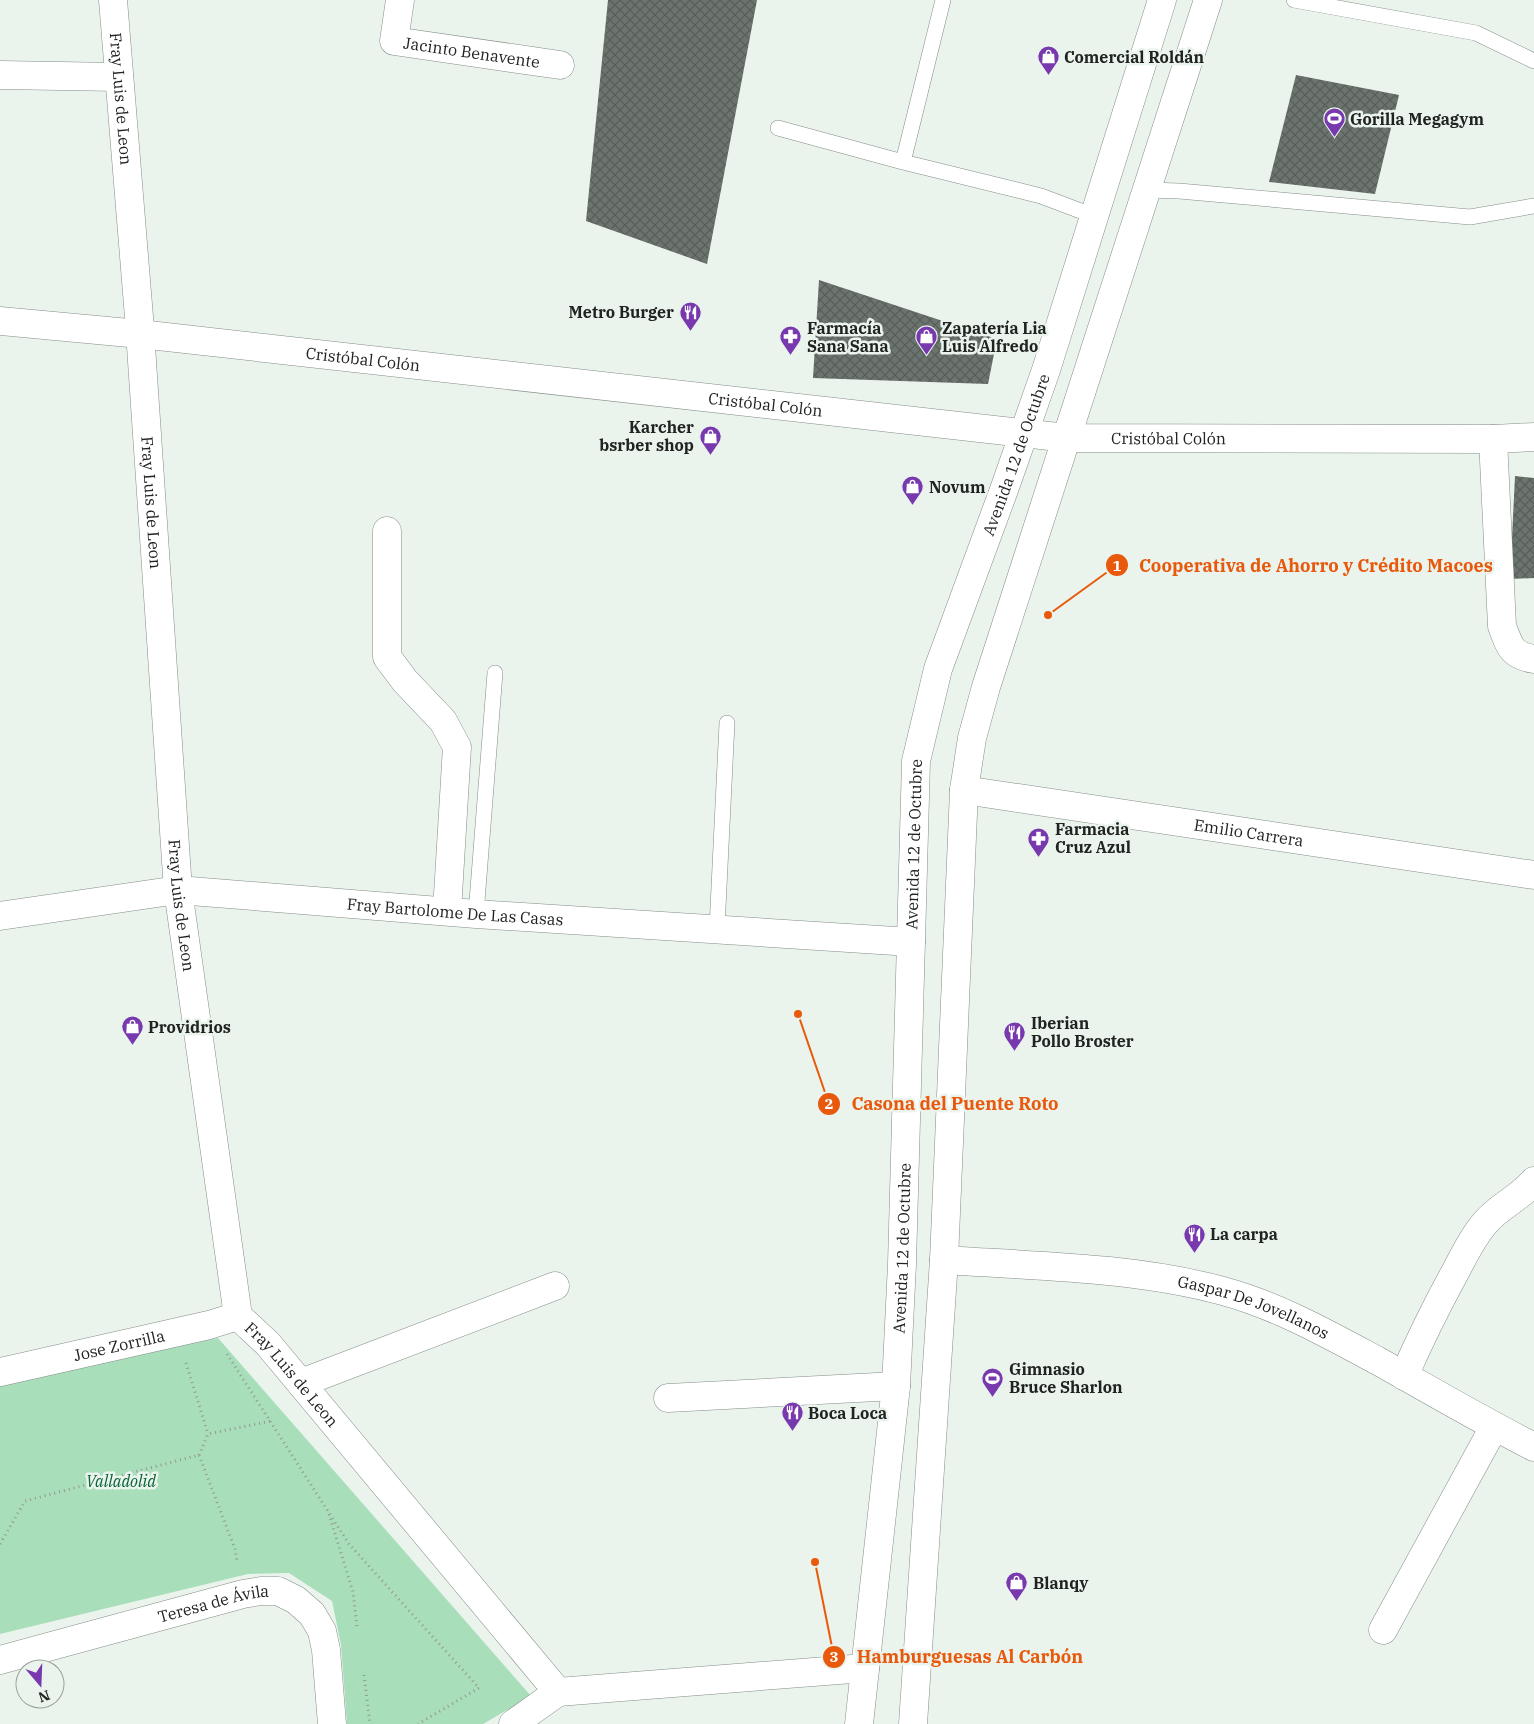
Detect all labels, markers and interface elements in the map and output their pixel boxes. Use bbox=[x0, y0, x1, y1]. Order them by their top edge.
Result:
street label: Fray Luis de Leon bbox=[106, 32, 136, 166]
street label: Jacinto Benavente bbox=[402, 33, 541, 72]
shop icon: Comercial Roldán bbox=[1036, 45, 1060, 76]
place label: Comercial Roldán bbox=[1064, 47, 1204, 67]
sports icon: Gorilla Megagym bbox=[1322, 107, 1346, 138]
place label: Gorilla Megagym bbox=[1350, 109, 1484, 129]
restaurant icon: Metro Burger bbox=[678, 300, 702, 331]
place label: Metro Burger bbox=[569, 302, 674, 322]
place label: Farmacía Sana Sana bbox=[807, 318, 889, 356]
place label: Zapatería Lia Luis Alfredo bbox=[942, 318, 1047, 356]
pharmacy icon: Farmacía Sana Sana bbox=[779, 325, 803, 356]
shop icon: Zapatería Lia Luis Alfredo bbox=[914, 325, 938, 356]
street label: Cristóbal Colón bbox=[305, 343, 421, 375]
street label: Avenida 12 de Octubre bbox=[978, 371, 1054, 538]
street label: Cristóbal Colón bbox=[707, 388, 824, 421]
place label: Karcher bsrber shop bbox=[599, 417, 694, 455]
shop icon: Karcher bsrber shop bbox=[698, 424, 722, 455]
street label: Cristóbal Colón bbox=[1111, 428, 1226, 448]
street label: Fray Luis de Leon bbox=[137, 436, 166, 569]
shop icon: Novum bbox=[901, 475, 925, 506]
place label: Novum bbox=[929, 477, 986, 497]
callout: Cooperativa de Ahorro y Crédito Macoes bbox=[1104, 549, 1503, 582]
text: Cooperativa de Ahorro y Crédito Macoes bbox=[1139, 554, 1493, 577]
text: 1 bbox=[1112, 556, 1122, 575]
street label: Avenida 12 de Octubre bbox=[901, 759, 926, 930]
street label: Emilio Carrera bbox=[1193, 814, 1305, 851]
place label: Farmacia Cruz Azul bbox=[1055, 819, 1131, 857]
pharmacy icon: Farmacia Cruz Azul bbox=[1027, 826, 1051, 857]
street label: Fray Luis de Leon bbox=[165, 839, 199, 973]
street label: Fray Bartolome De Las Casas bbox=[346, 894, 564, 930]
place label: Iberian Pollo Broster bbox=[1031, 1013, 1134, 1051]
shop icon: Providrios bbox=[120, 1015, 144, 1046]
place label: Providrios bbox=[148, 1017, 231, 1037]
restaurant icon: Iberian Pollo Broster bbox=[1003, 1020, 1027, 1051]
callout: Casona del Puente Roto bbox=[816, 1087, 1068, 1120]
text: Casona del Puente Roto bbox=[851, 1092, 1059, 1115]
text: 2 bbox=[824, 1094, 834, 1113]
street label: Avenida 12 de Octubre bbox=[889, 1163, 915, 1334]
restaurant icon: La carpa bbox=[1182, 1222, 1206, 1253]
place label: La carpa bbox=[1210, 1224, 1278, 1244]
street label: Gaspar De Jovellanos bbox=[1176, 1271, 1332, 1343]
street label: Fray Luis de Leon bbox=[241, 1318, 343, 1431]
street label: Jose Zorrilla bbox=[71, 1325, 167, 1365]
place label: Gimnasio Bruce Sharlon bbox=[1009, 1359, 1123, 1397]
sports icon: Gimnasio Bruce Sharlon bbox=[981, 1366, 1005, 1397]
restaurant icon: Boca Loca bbox=[780, 1401, 804, 1432]
place label: Boca Loca bbox=[808, 1403, 887, 1423]
park label: Valladolid bbox=[86, 1471, 156, 1491]
shop icon: Blanqy bbox=[1005, 1571, 1029, 1602]
place label: Blanqy bbox=[1033, 1573, 1089, 1593]
street label: Teresa de Ávila bbox=[156, 1581, 269, 1627]
callout: Hamburguesas Al Carbón bbox=[821, 1641, 1093, 1674]
text: Hamburguesas Al Carbón bbox=[857, 1645, 1083, 1668]
text: 3 bbox=[829, 1647, 839, 1666]
north arrow bbox=[15, 1659, 65, 1709]
text: N bbox=[36, 1686, 52, 1707]

